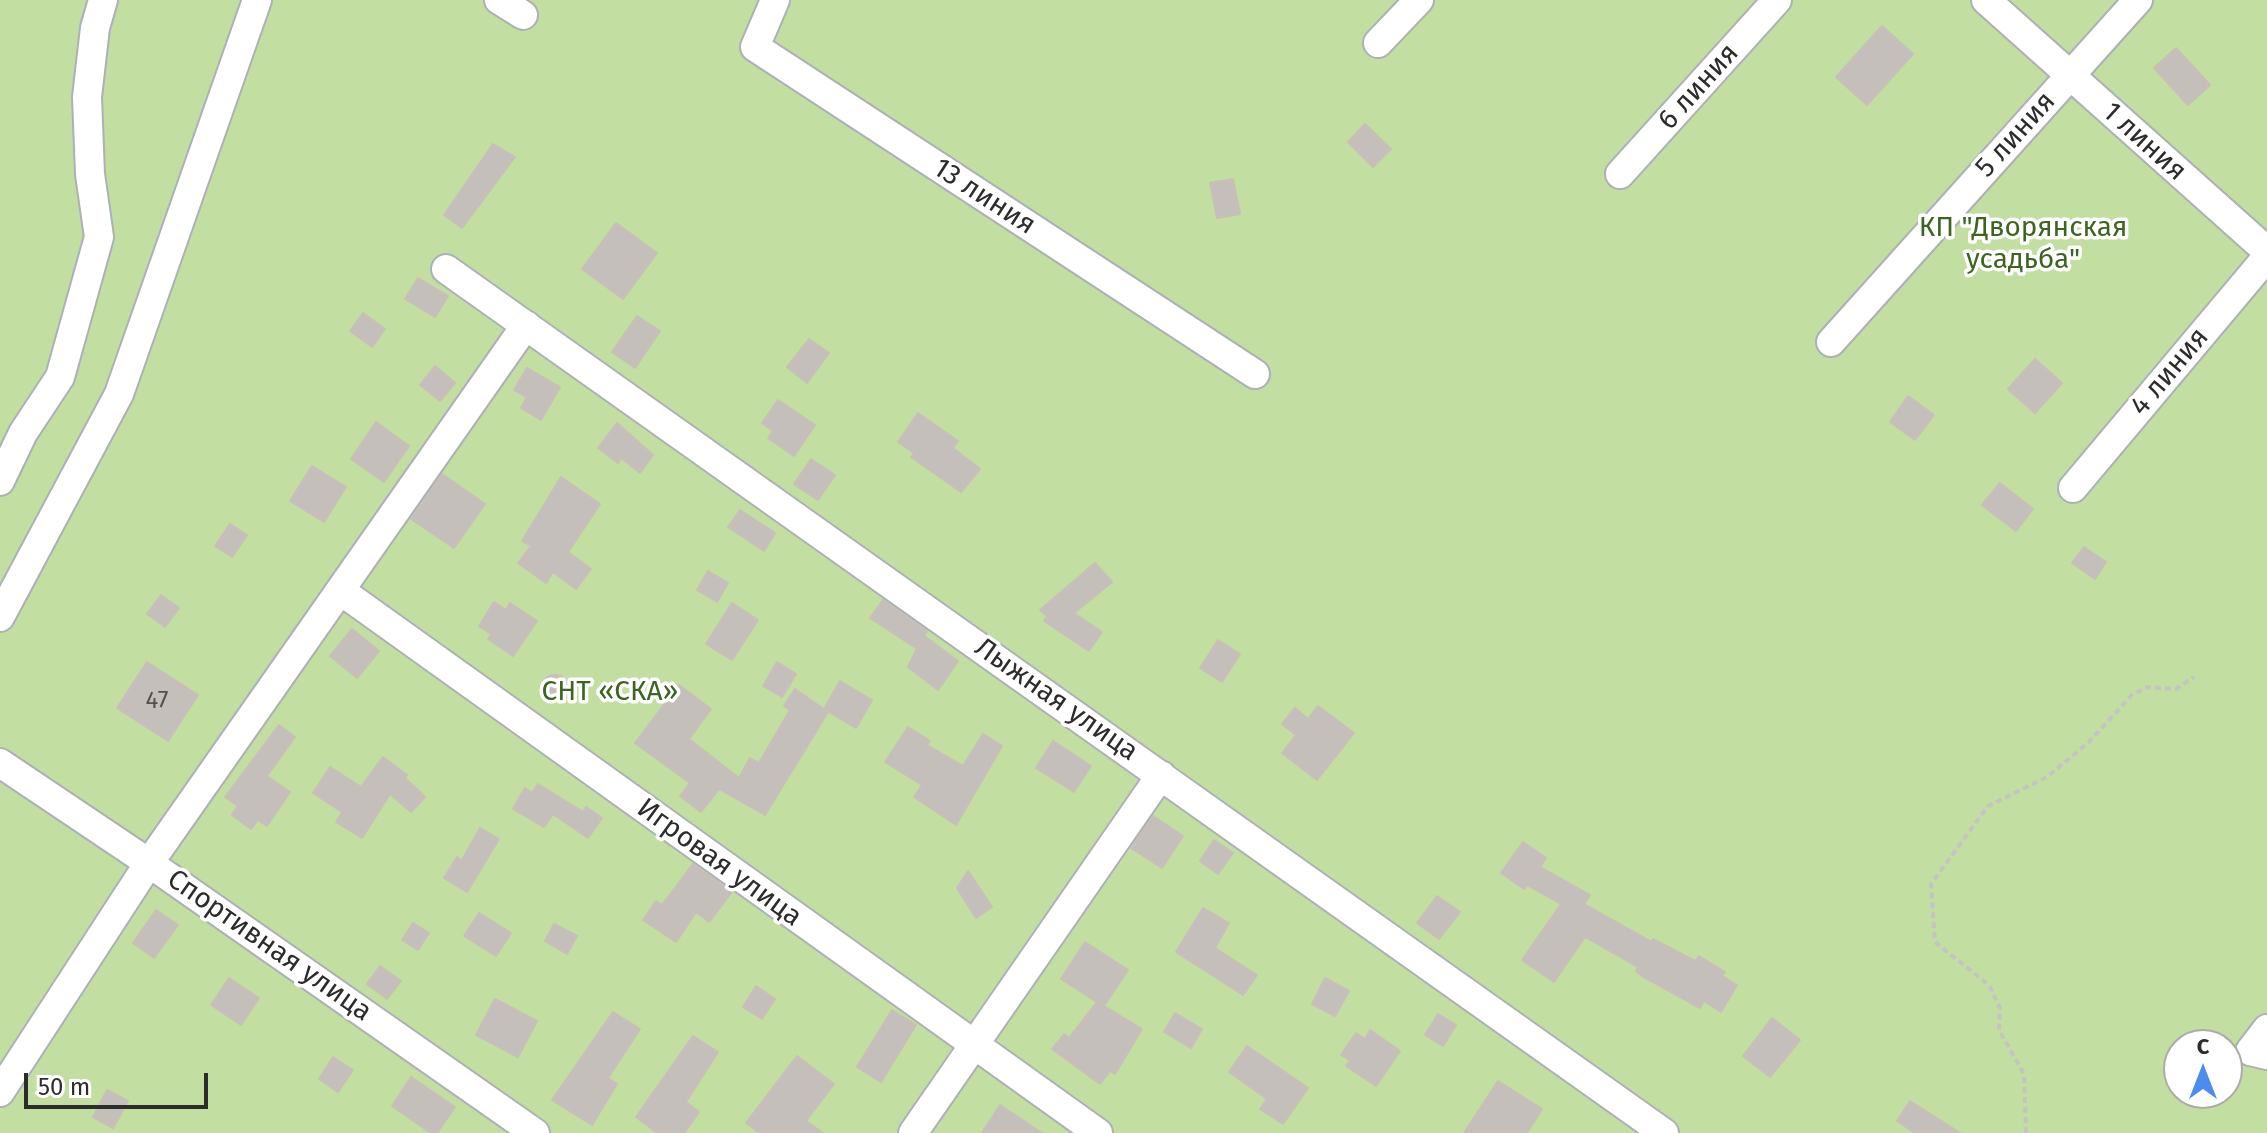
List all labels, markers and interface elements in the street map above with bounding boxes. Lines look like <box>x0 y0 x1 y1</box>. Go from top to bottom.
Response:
street label: 6 линия <box>1652 37 1746 137</box>
street label: 5 линия <box>1969 85 2063 185</box>
street label: 1 линия <box>2095 96 2193 188</box>
street label: 13 линия <box>927 152 1041 242</box>
park label: КП "Дворянская усадьба" <box>1919 211 2127 277</box>
street label: 4 линия <box>2124 321 2216 423</box>
street label: Лыжная улица <box>968 631 1144 769</box>
park label: СНТ «СКА» <box>542 675 678 709</box>
house number: 47 <box>146 687 168 715</box>
street label: Игровая улица <box>630 792 808 934</box>
street label: Спортивная улица <box>160 863 378 1029</box>
north arrow <box>2163 1029 2243 1109</box>
text: С <box>2197 1033 2209 1060</box>
scale bar <box>28 1057 212 1107</box>
text: 50 m <box>38 1073 90 1101</box>

